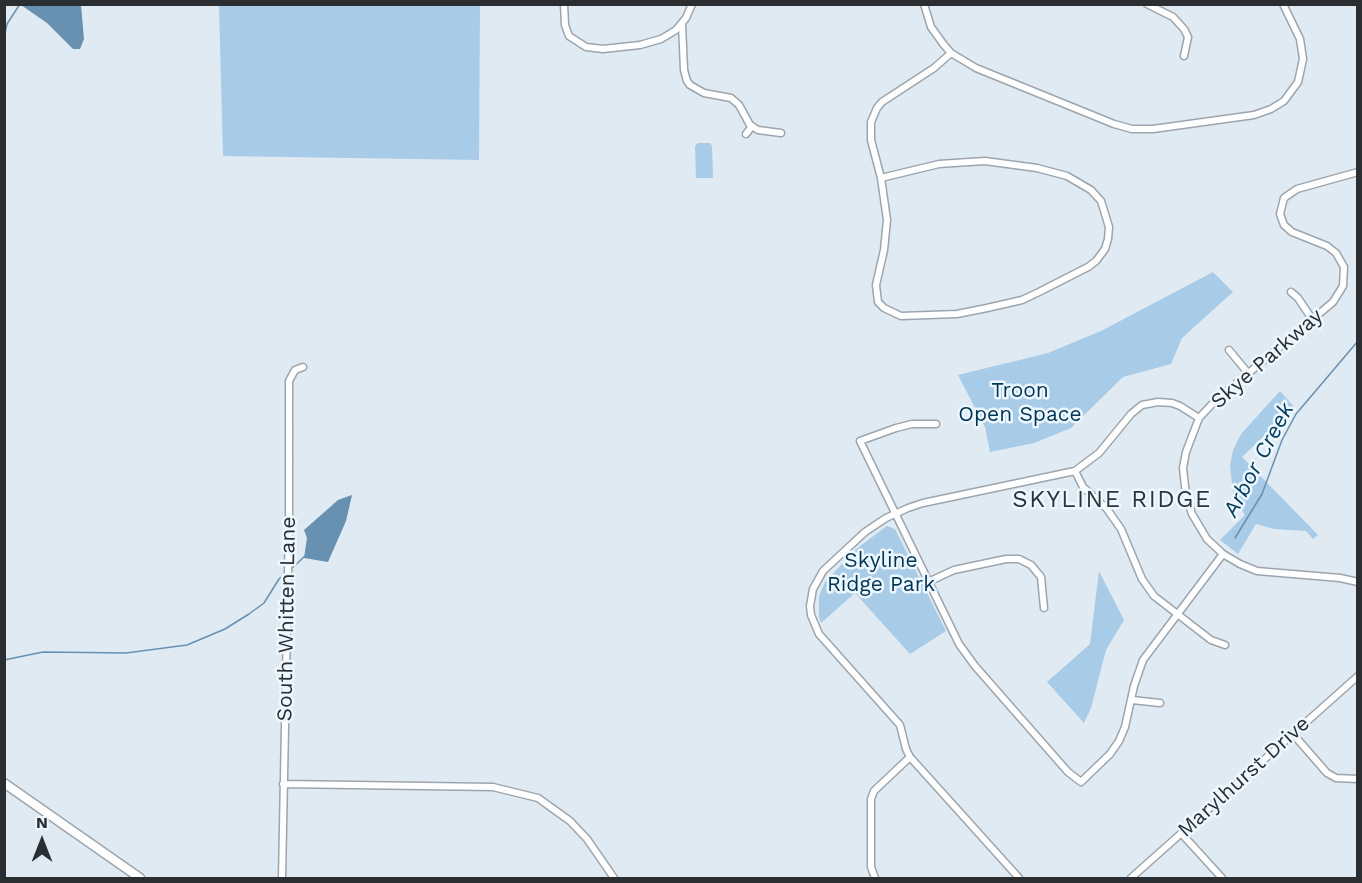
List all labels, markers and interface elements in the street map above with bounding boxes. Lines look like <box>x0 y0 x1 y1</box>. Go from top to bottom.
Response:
street label: Skye Parkway <box>1206 304 1328 414</box>
park label: Troon Open Space <box>958 378 1082 428</box>
water label: Arbor Creek <box>1218 398 1300 522</box>
district label: SKYLINE RIDGE <box>1012 486 1212 514</box>
street label: South Whitten Lane <box>273 516 301 722</box>
park label: Skyline Ridge Park <box>827 548 935 598</box>
street label: Marylhurst Drive <box>1173 711 1315 843</box>
north arrow <box>12 811 72 871</box>
text: N <box>36 813 48 832</box>

